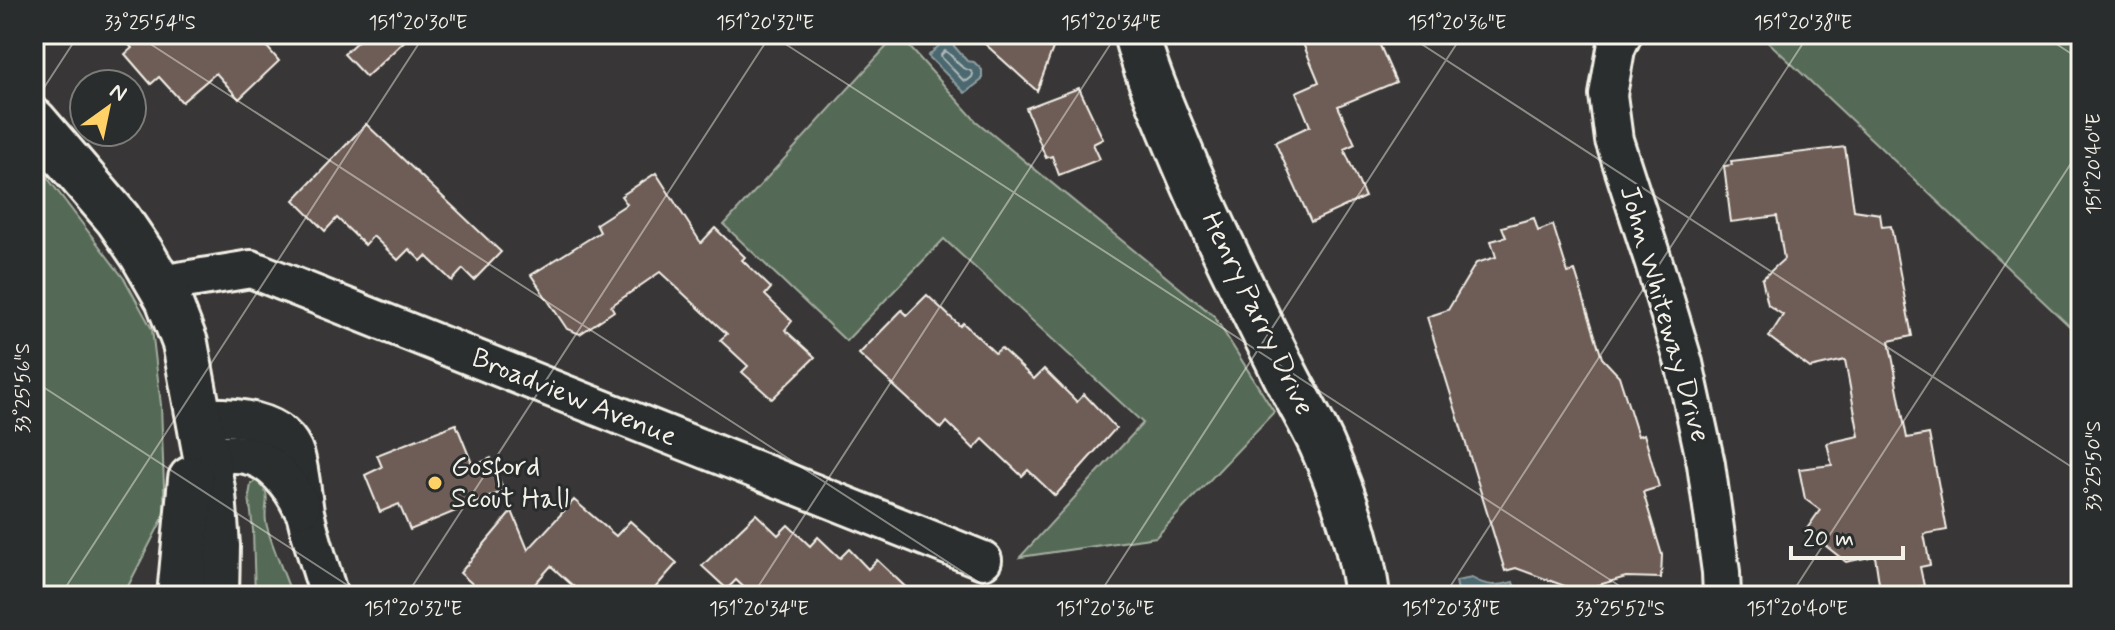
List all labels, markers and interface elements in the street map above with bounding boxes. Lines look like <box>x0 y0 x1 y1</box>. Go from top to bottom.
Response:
text: 33°25'54"S <box>104 10 196 37</box>
text: 151°20'30"E <box>368 10 468 37</box>
text: 151°20'32"E <box>716 10 814 37</box>
text: 151°20'34"E <box>1061 10 1161 37</box>
text: 151°20'36"E <box>1408 10 1506 37</box>
text: 151°20'38"E <box>1754 10 1852 37</box>
north arrow <box>68 68 148 148</box>
text: N <box>104 77 132 109</box>
text: 151°20'40"E <box>2081 113 2108 215</box>
street label: John Whiteway Drive <box>1610 181 1718 447</box>
street label: Henry Parry Drive <box>1192 206 1322 422</box>
street label: Broadview Avenue <box>466 340 682 456</box>
text: 33°25'56"S <box>10 343 37 433</box>
text: 33°25'50"S <box>2081 421 2108 511</box>
place label: Gosford Scout Hall <box>451 449 569 518</box>
marker: Gosford Scout Hall <box>426 474 444 492</box>
scale bar <box>1791 510 1903 560</box>
text: 20 m <box>1803 524 1854 555</box>
text: 151°20'32"E <box>364 596 462 623</box>
text: 151°20'34"E <box>709 596 809 623</box>
text: 151°20'36"E <box>1056 596 1154 623</box>
text: 151°20'38"E <box>1402 596 1500 623</box>
text: 33°25'52"S <box>1575 596 1665 623</box>
text: 151°20'40"E <box>1746 596 1848 623</box>

